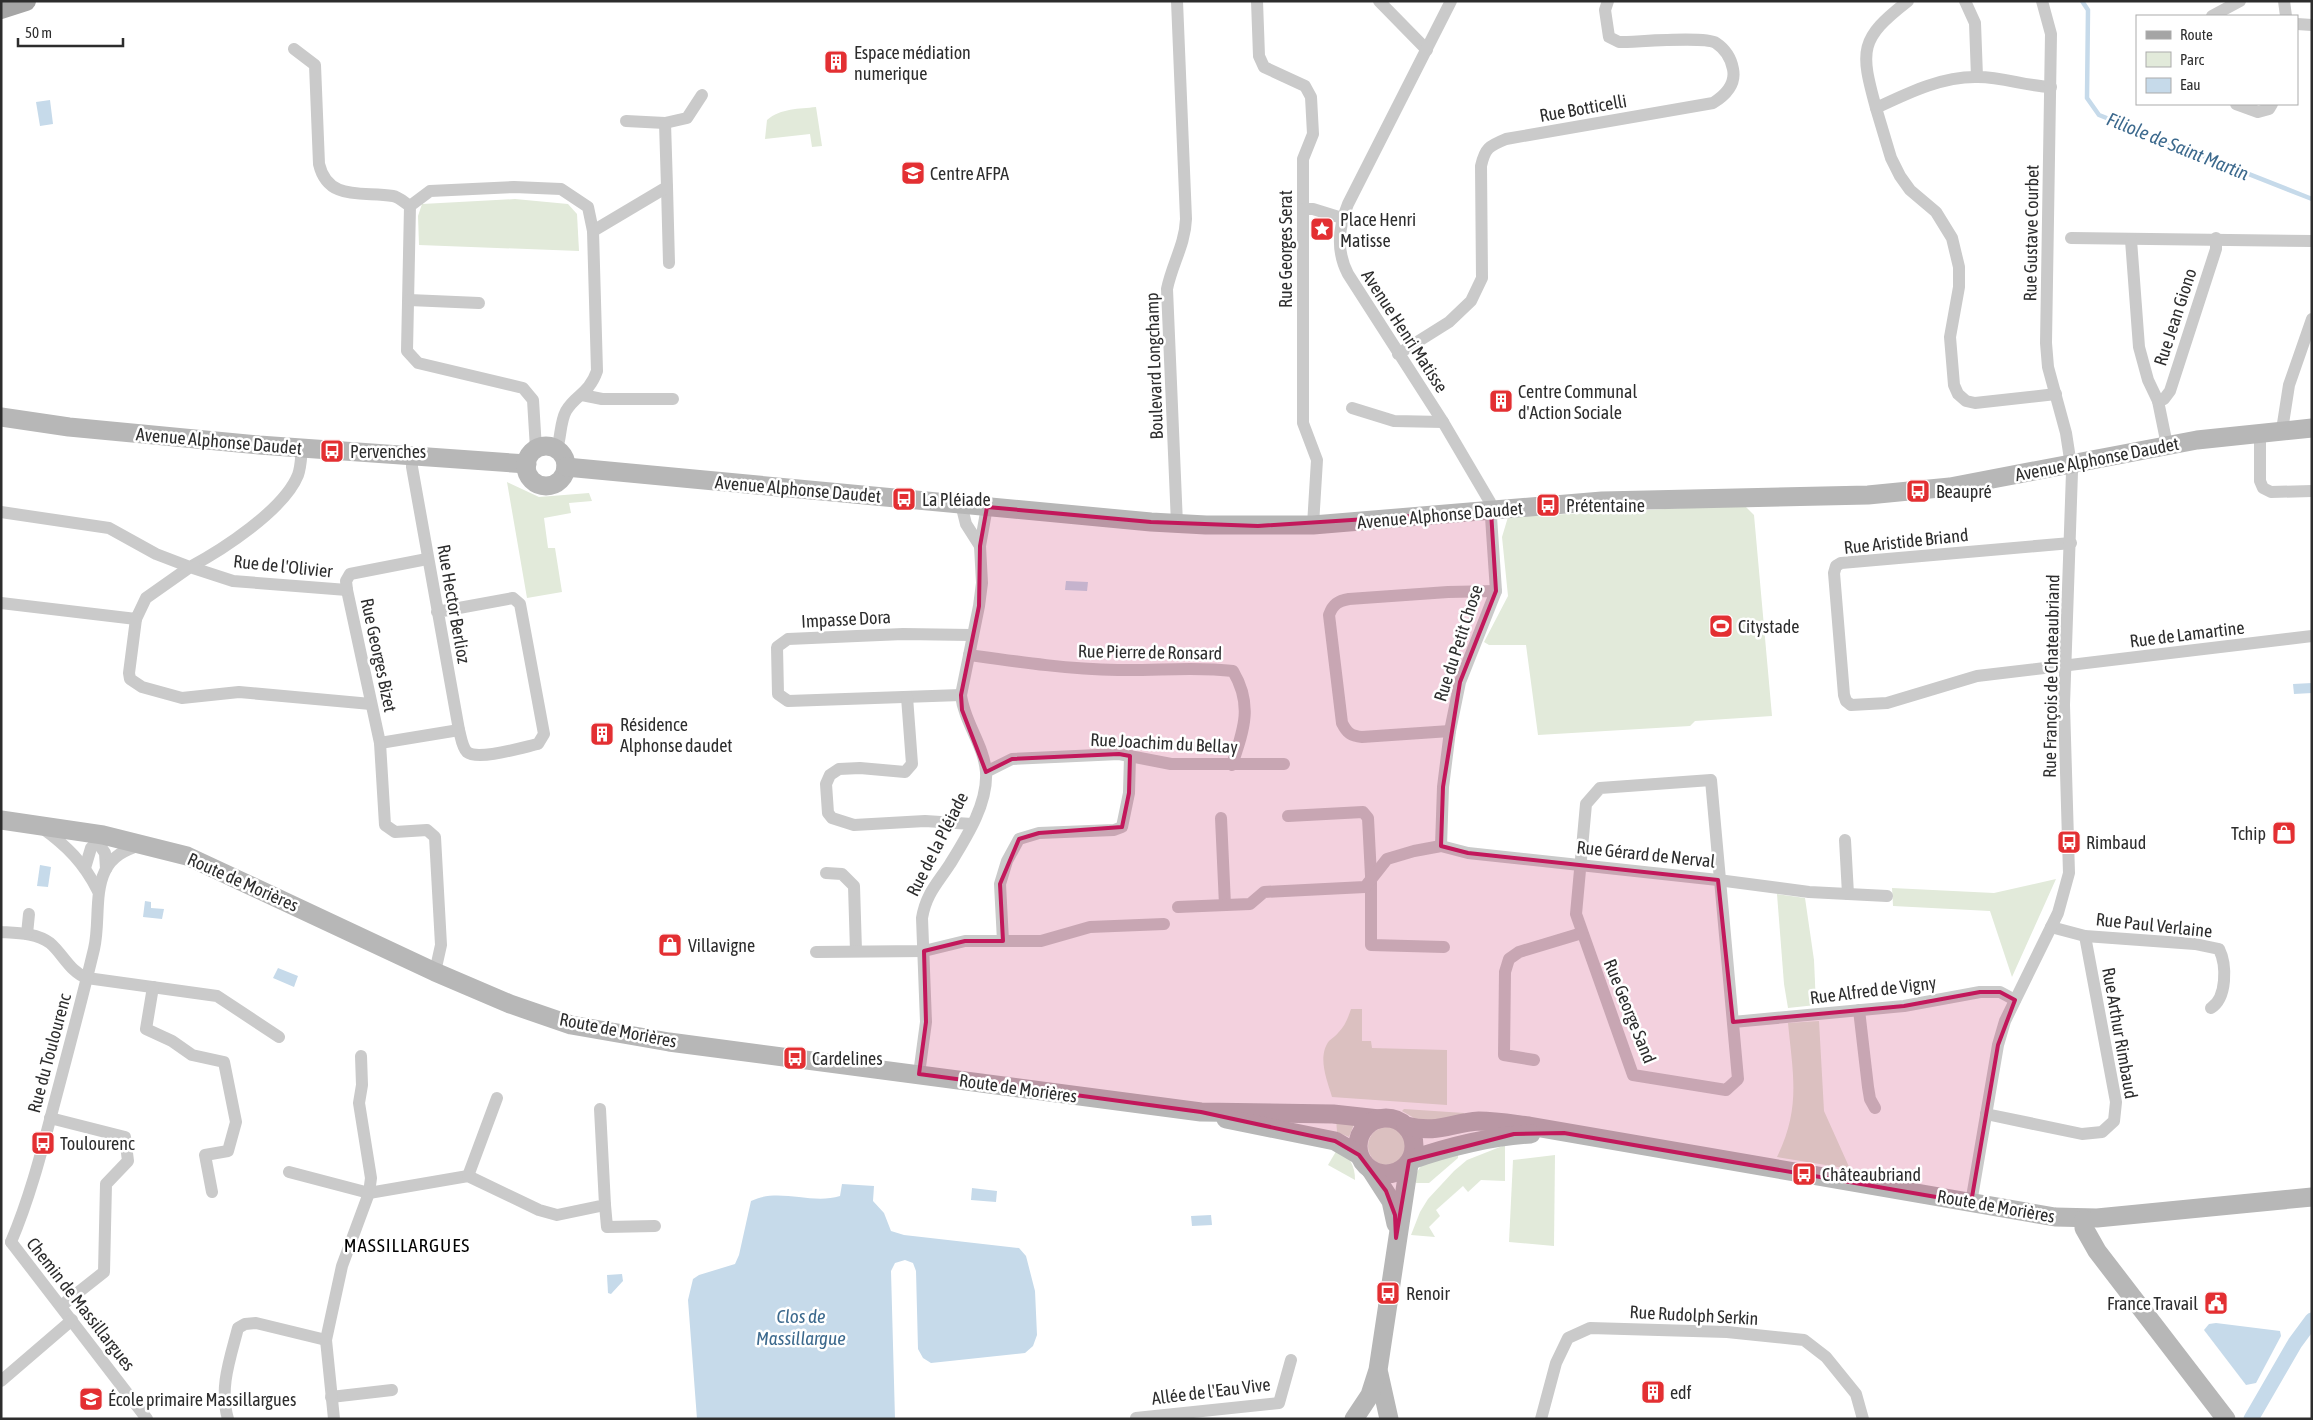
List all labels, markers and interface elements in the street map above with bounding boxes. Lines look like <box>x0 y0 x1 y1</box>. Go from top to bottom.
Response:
scale bar <box>18 15 122 47</box>
legend <box>2136 15 2298 105</box>
text: 50 m <box>25 24 52 41</box>
text: Route <box>2180 26 2213 43</box>
place label: Espace médiation numerique <box>854 42 971 84</box>
building icon: Espace médiation numerique <box>823 49 849 75</box>
text: Parc <box>2180 51 2204 68</box>
text: Eau <box>2180 76 2201 93</box>
street label: Rue Botticelli <box>1538 90 1628 126</box>
water label: Filiole de Saint Martin <box>2104 108 2252 184</box>
school or university icon: Centre AFPA <box>900 160 926 186</box>
place label: Centre AFPA <box>930 163 1009 184</box>
street label: Rue Gustave Courbet <box>2019 164 2043 302</box>
street label: Rue Georges Serat <box>1275 190 1296 308</box>
place label: Place Henri Matisse <box>1340 209 1416 251</box>
place icon: Place Henri Matisse <box>1309 216 1335 242</box>
street label: Avenue Henri Matisse <box>1357 266 1453 396</box>
street label: Rue Jean Giono <box>2149 266 2201 368</box>
street label: Boulevard Longchamp <box>1141 292 1167 440</box>
place label: Centre Communal d'Action Sociale <box>1518 381 1637 423</box>
building icon: Centre Communal d'Action Sociale <box>1488 388 1514 414</box>
street label: Avenue Alphonse Daudet <box>135 423 303 459</box>
street label: Avenue Alphonse Daudet <box>2013 433 2181 485</box>
bus stop icon: Pervenches <box>319 438 345 464</box>
place label: Pervenches <box>350 441 426 462</box>
street label: Avenue Alphonse Daudet <box>714 471 882 507</box>
bus stop icon: Beaupré <box>1905 478 1931 504</box>
place label: Beaupré <box>1936 481 1992 502</box>
bus stop icon: La Pléiade <box>891 486 917 512</box>
place label: La Pléiade <box>922 489 991 510</box>
bus stop icon: Prétentaine <box>1535 492 1561 518</box>
place label: Prétentaine <box>1566 495 1645 516</box>
street label: Avenue Alphonse Daudet <box>1356 497 1524 533</box>
street label: Rue Aristide Briand <box>1843 524 1969 558</box>
street label: Rue Hector Berlioz <box>433 543 475 666</box>
street label: Rue de l'Olivier <box>232 550 334 582</box>
street label: Rue François de Chateaubriand <box>2039 574 2063 778</box>
street label: Rue du Petit Chose <box>1429 582 1487 704</box>
street label: Rue Georges Bizet <box>357 596 401 714</box>
street label: Impasse Dora <box>801 606 891 632</box>
sports icon: Citystade <box>1708 613 1734 639</box>
place label: Citystade <box>1738 616 1799 637</box>
street label: Rue de Lamartine <box>2128 617 2246 651</box>
street label: Rue Pierre de Ronsard <box>1078 640 1222 664</box>
place label: Résidence Alphonse daudet <box>620 714 733 756</box>
building icon: Résidence Alphonse daudet <box>589 721 615 747</box>
street label: Rue Joachim du Bellay <box>1090 729 1238 757</box>
street label: Rue de la Pléiade <box>902 788 972 900</box>
shop icon: Tchip <box>2271 820 2297 846</box>
place label: Tchip <box>2231 823 2266 844</box>
bus stop icon: Rimbaud <box>2056 829 2082 855</box>
place label: Rimbaud <box>2086 832 2146 853</box>
street label: Rue Gérard de Nerval <box>1576 836 1717 872</box>
street label: Route de Morières <box>184 848 302 916</box>
street label: Rue Paul Verlaine <box>2095 908 2213 942</box>
shop icon: Villavigne <box>657 932 683 958</box>
place label: Villavigne <box>688 935 755 956</box>
street label: Rue George Sand <box>1600 956 1660 1066</box>
street label: Rue Arthur Rimbaud <box>2098 966 2142 1100</box>
street label: Rue Alfred de Vigny <box>1809 972 1937 1008</box>
street label: Rue du Toulourenc <box>23 991 75 1115</box>
street label: Route de Morières <box>558 1008 678 1052</box>
bus stop icon: Cardelines <box>782 1045 808 1071</box>
place label: Cardelines <box>812 1048 883 1069</box>
street label: Route de Morières <box>958 1069 1078 1107</box>
bus stop icon: Toulourenc <box>30 1130 56 1156</box>
place label: Toulourenc <box>60 1133 135 1154</box>
bus stop icon: Châteaubriand <box>1791 1161 1817 1187</box>
place label: Châteaubriand <box>1822 1164 1921 1185</box>
street label: Route de Morières <box>1936 1185 2056 1227</box>
street label: Chemin de Massillargues <box>22 1233 140 1375</box>
district label: MASSILLARGUES <box>344 1234 470 1256</box>
bus stop icon: Renoir <box>1375 1280 1401 1306</box>
place label: Renoir <box>1406 1283 1451 1304</box>
public building icon: France Travail <box>2203 1290 2229 1316</box>
place label: France Travail <box>2107 1293 2198 1314</box>
street label: Rue Rudolph Serkin <box>1629 1301 1759 1329</box>
water label: Clos de Massillargue <box>756 1305 846 1349</box>
street label: Allée de l'Eau Vive <box>1150 1373 1272 1409</box>
building icon: edf <box>1640 1379 1666 1405</box>
place label: edf <box>1670 1382 1692 1403</box>
school or university icon: École primaire Massillargues <box>78 1386 104 1412</box>
place label: École primaire Massillargues <box>108 1389 296 1410</box>

